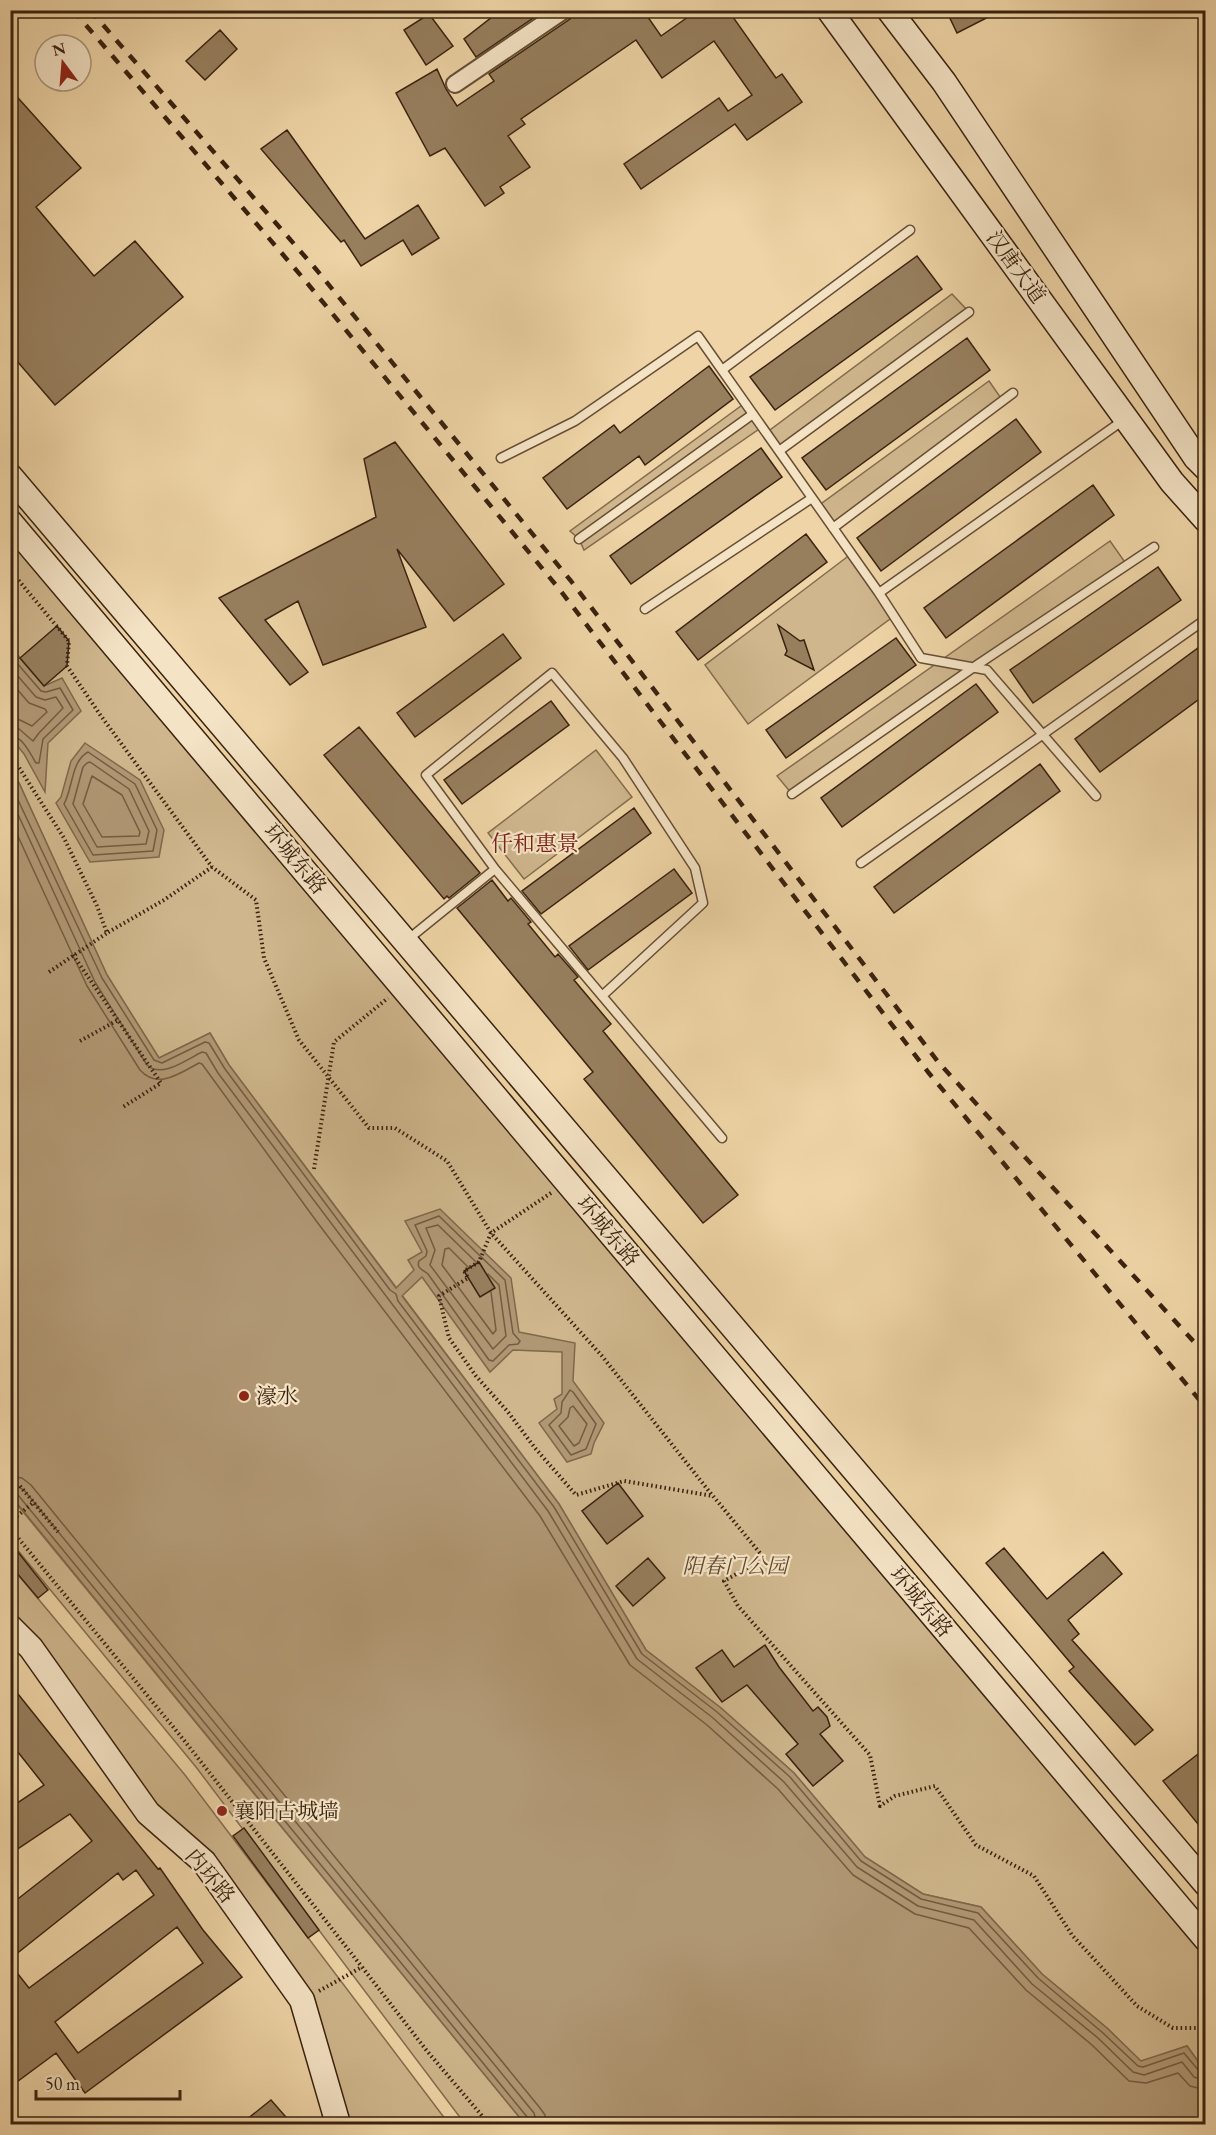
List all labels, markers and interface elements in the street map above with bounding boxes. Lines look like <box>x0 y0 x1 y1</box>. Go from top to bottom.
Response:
north arrow <box>33 33 93 93</box>
text: N <box>50 37 68 61</box>
street label: 汉唐大道 <box>981 225 1052 309</box>
street label: 环城东路 <box>258 818 333 900</box>
district label: 仟和惠景 <box>491 829 579 858</box>
street label: 环城东路 <box>571 1190 646 1272</box>
place label: 濠水 <box>256 1382 298 1409</box>
marker: 濠水 <box>237 1389 251 1403</box>
park label: 阳春门公园 <box>683 1552 790 1579</box>
street label: 环城东路 <box>884 1561 959 1643</box>
place label: 襄阳古城墙 <box>234 1797 339 1824</box>
marker: 襄阳古城墙 <box>215 1804 229 1818</box>
street label: 内环路 <box>180 1843 241 1908</box>
scale bar <box>36 2063 180 2101</box>
text: 50 m <box>45 2072 80 2095</box>

